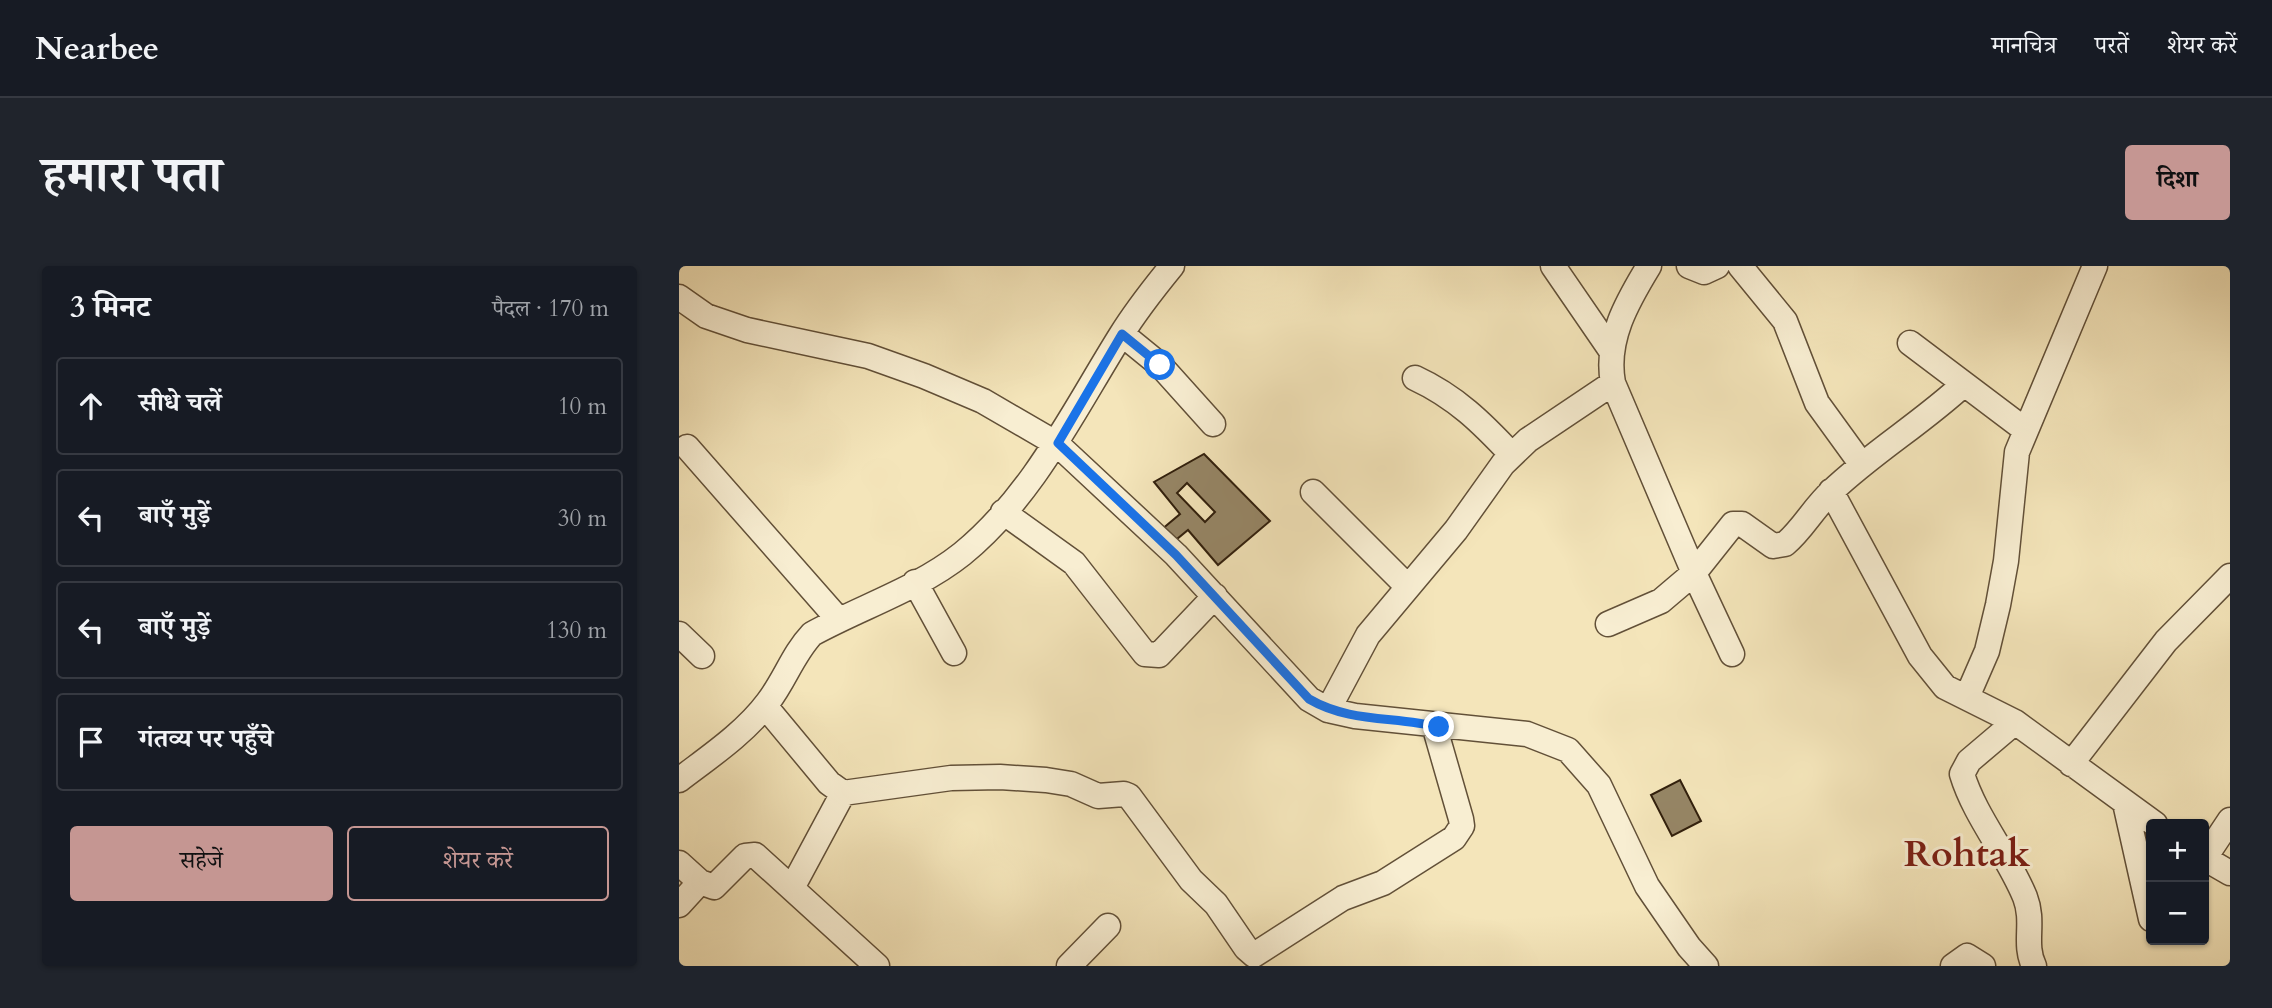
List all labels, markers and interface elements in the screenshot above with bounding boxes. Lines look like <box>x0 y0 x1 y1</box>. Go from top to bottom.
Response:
text: Nearbee <box>35 26 159 71</box>
text: मानचित्र <box>1992 29 2057 62</box>
text: परतें <box>2095 29 2129 62</box>
text: शेयर करें <box>2167 29 2237 62</box>
text: हमारा पता <box>42 142 222 209</box>
button: दिशा <box>2125 145 2230 220</box>
text: 3 मिनट <box>70 287 150 328</box>
text: पैदल · 170 m <box>492 293 609 324</box>
route start <box>1144 349 1175 380</box>
text: सीधे चलें <box>139 385 221 420</box>
icon: ahead <box>72 387 110 425</box>
text: 10 m <box>558 391 607 422</box>
text: बाएँ मुड़ें <box>139 497 210 532</box>
icon: left <box>72 499 110 537</box>
text: 30 m <box>558 503 607 534</box>
text: बाएँ मुड़ें <box>139 609 210 644</box>
icon: left <box>72 611 110 649</box>
text: 130 m <box>546 615 607 646</box>
route end <box>1423 711 1454 742</box>
text: गंतव्य पर पहुँचे <box>139 721 273 756</box>
icon: arrive <box>72 723 110 761</box>
map controls <box>2146 819 2209 945</box>
button: + <box>2146 819 2209 882</box>
button: सहेजें <box>70 826 333 901</box>
button: शेयर करें <box>347 826 609 901</box>
district label: Rohtak <box>1904 829 2030 879</box>
button: − <box>2146 882 2209 945</box>

